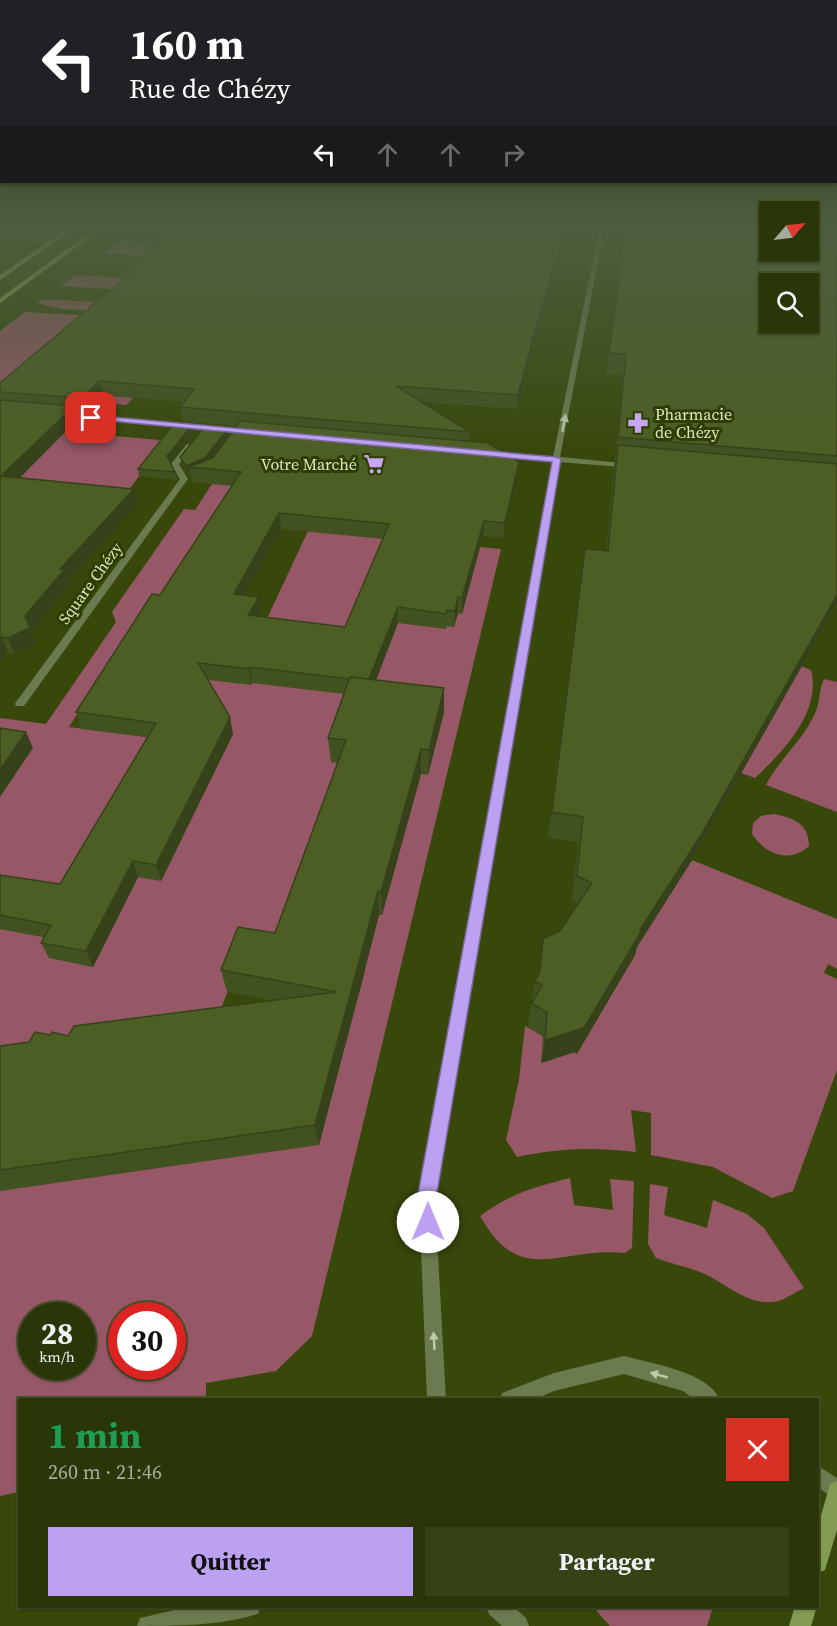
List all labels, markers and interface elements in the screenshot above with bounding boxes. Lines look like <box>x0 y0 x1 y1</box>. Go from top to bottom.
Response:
text: 160 m <box>129 15 244 73</box>
icon: left <box>30 24 108 102</box>
text: Rue de Chézy <box>129 70 290 107</box>
icon: left <box>308 138 341 171</box>
icon: ahead <box>371 138 404 171</box>
icon: ahead <box>434 138 467 171</box>
icon: right <box>497 138 530 171</box>
north arrow <box>759 201 819 261</box>
map controls <box>759 201 819 333</box>
button: search <box>759 273 819 333</box>
pin <box>65 392 116 443</box>
icon: arrive <box>74 401 107 434</box>
place label: Pharmacie de Chézy <box>655 403 732 443</box>
pharmacy icon: Pharmacie de Chézy <box>626 411 650 435</box>
one-way arrow <box>560 414 569 433</box>
supermarket icon: Votre Marché <box>362 452 386 476</box>
place label: Votre Marché <box>261 453 357 475</box>
street label: Square Chézy <box>53 537 128 628</box>
position arrow <box>396 1190 460 1254</box>
speed limit sign: 30 <box>108 1302 186 1380</box>
text: 28 <box>41 1313 73 1354</box>
one-way arrow <box>430 1332 439 1351</box>
text: km/h <box>39 1346 75 1367</box>
one-way arrow <box>650 1370 668 1379</box>
text: 1 min <box>48 1411 141 1460</box>
button: close <box>726 1418 789 1481</box>
text: 260 m · 21:46 <box>48 1458 162 1486</box>
button: Quitter <box>48 1527 413 1596</box>
button: Partager <box>425 1527 789 1596</box>

